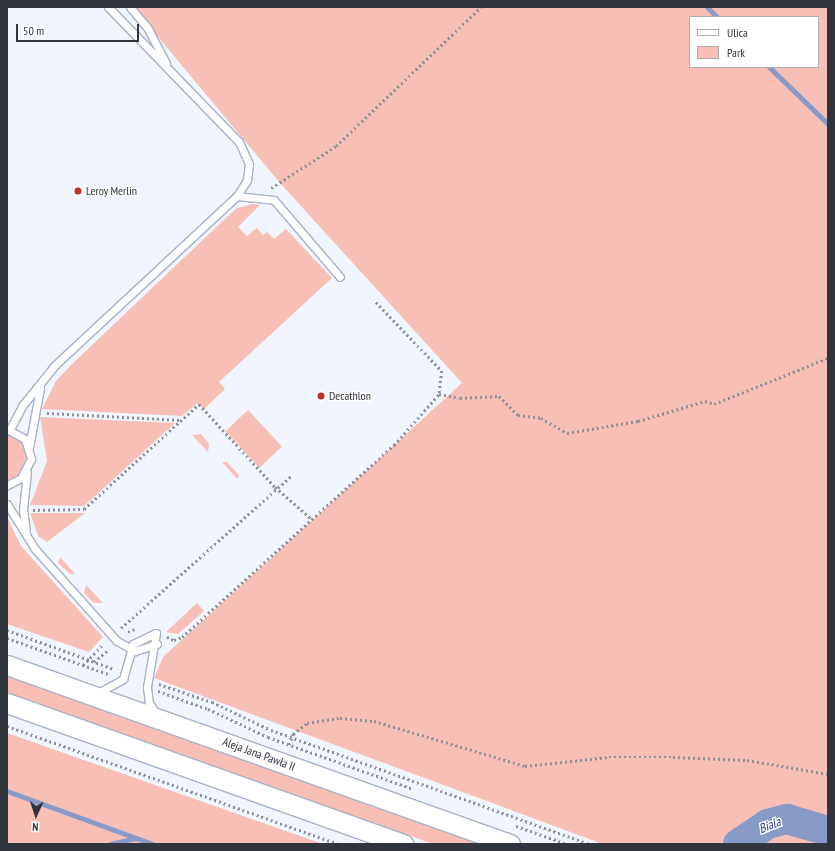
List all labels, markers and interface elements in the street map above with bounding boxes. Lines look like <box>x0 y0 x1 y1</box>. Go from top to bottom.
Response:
scale bar <box>18 16 141 42</box>
legend <box>689 16 819 68</box>
text: 50 m <box>23 23 44 38</box>
text: Ulica <box>727 25 748 40</box>
text: Park <box>727 45 745 60</box>
place label: Leroy Merlin <box>86 184 137 198</box>
marker: Leroy Merlin <box>73 186 83 196</box>
place label: Decathlon <box>329 389 371 403</box>
marker: Decathlon <box>316 391 326 401</box>
street label: Aleja Jana Pawła II <box>221 734 297 774</box>
north arrow <box>16 795 56 835</box>
water label: Biala <box>757 815 783 837</box>
text: N <box>32 820 39 834</box>

